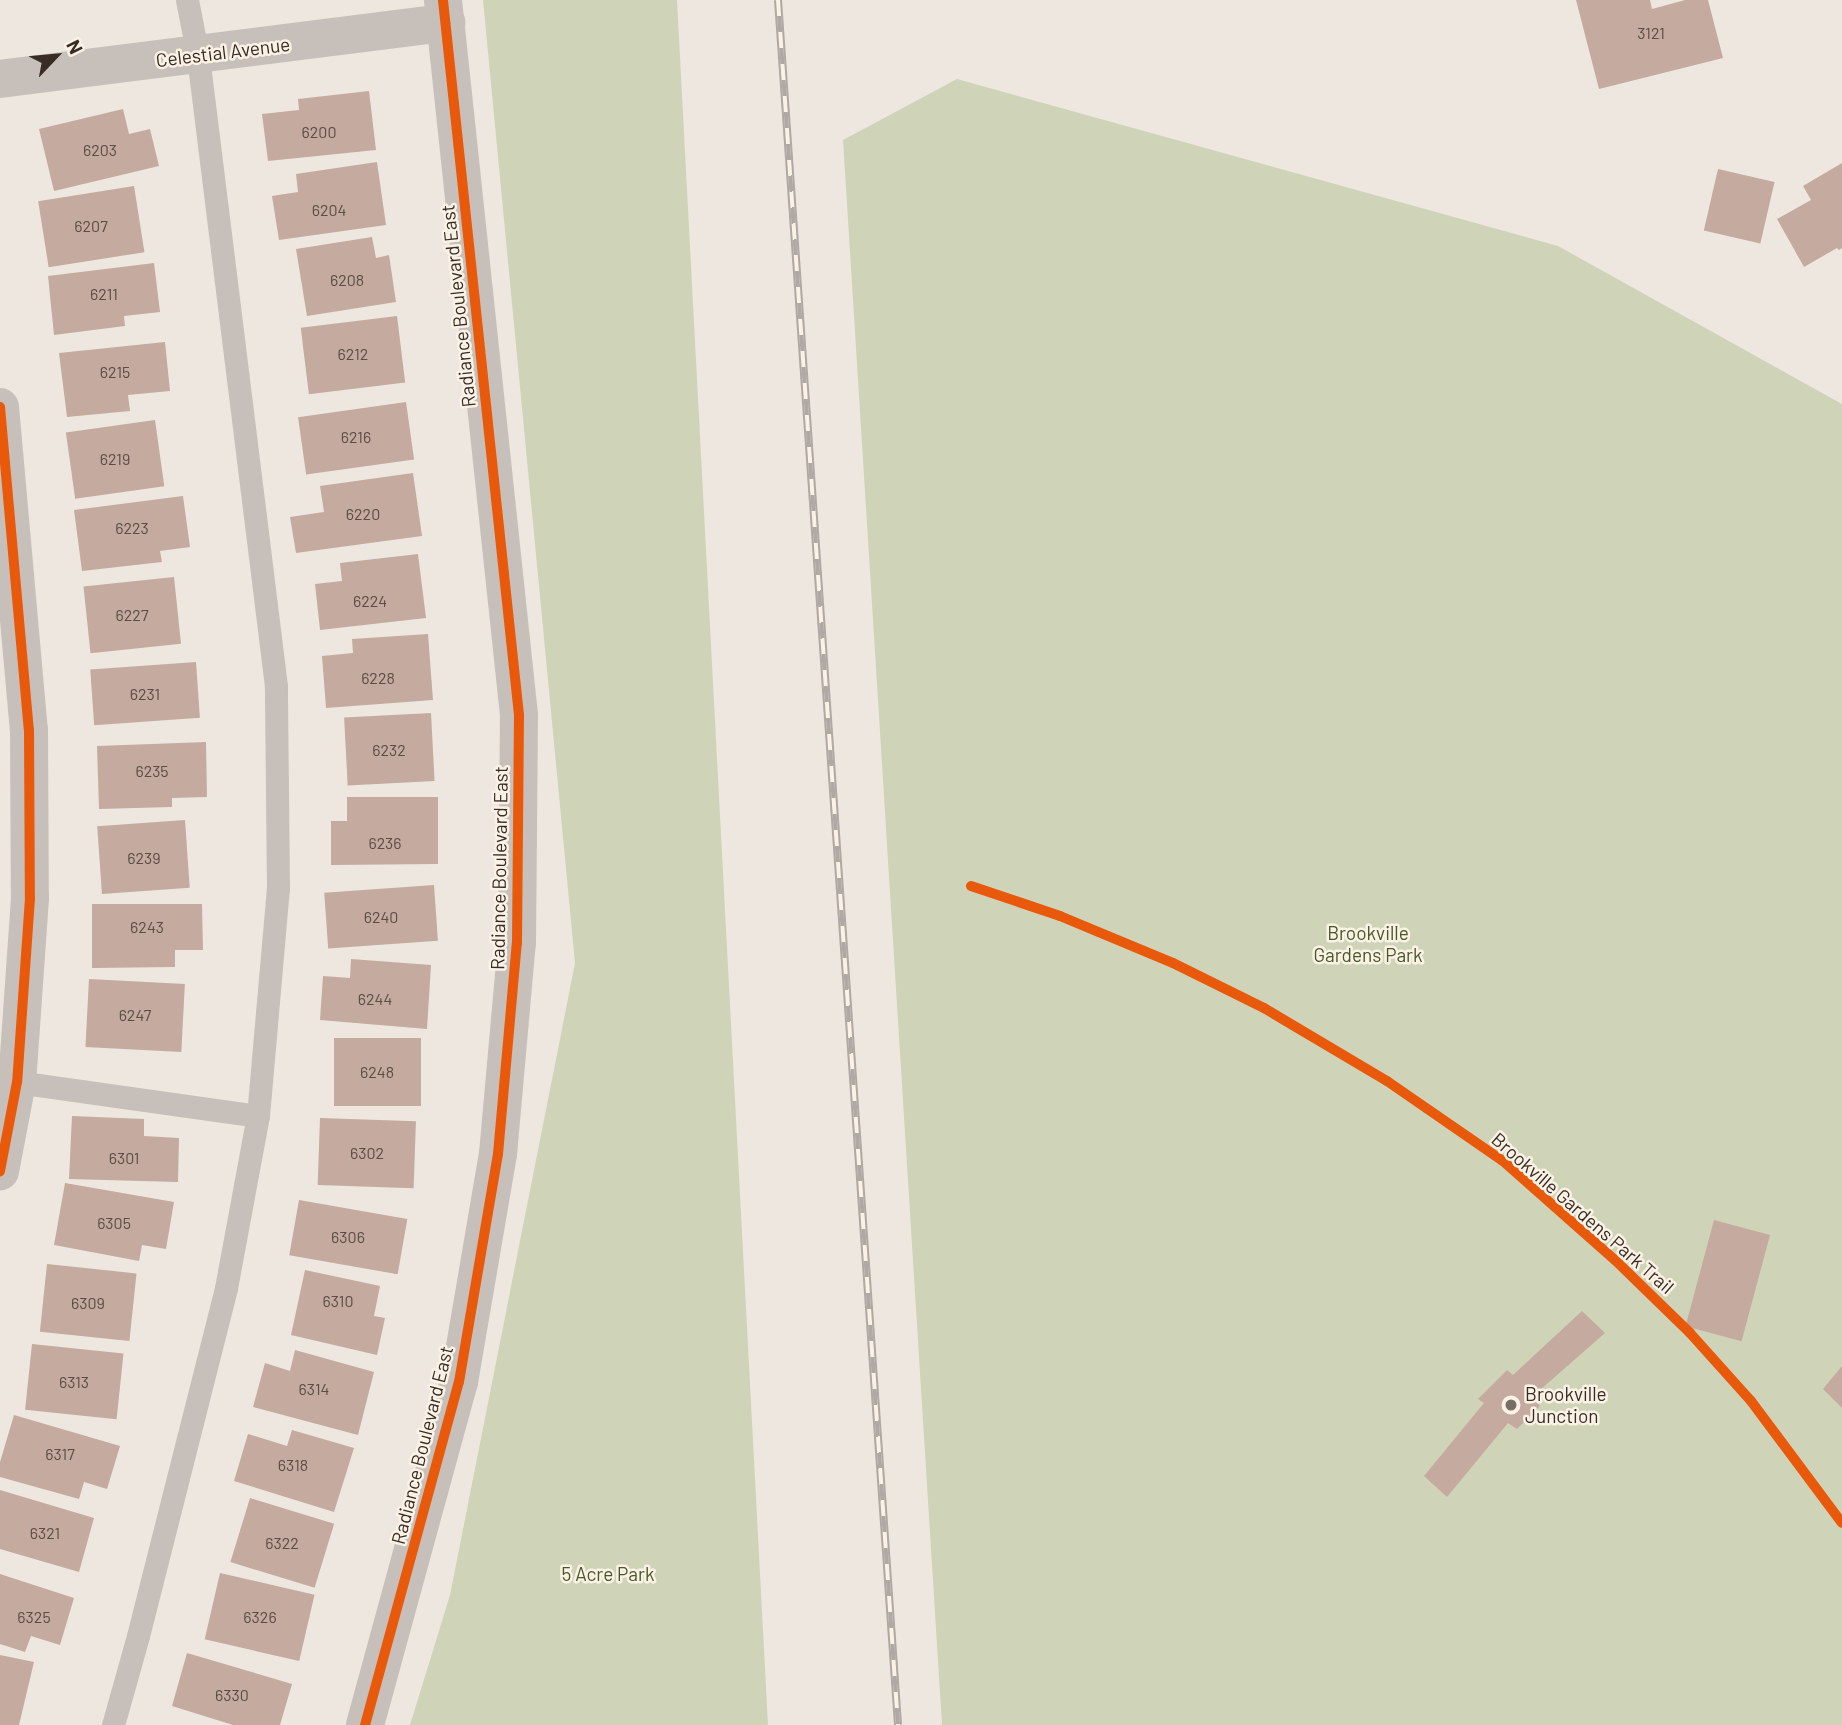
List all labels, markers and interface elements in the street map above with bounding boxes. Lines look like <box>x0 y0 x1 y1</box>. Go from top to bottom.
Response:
north arrow <box>21 21 91 91</box>
house number: 3121 <box>1637 23 1665 43</box>
street label: Celestial Avenue <box>155 32 291 72</box>
text: N <box>62 36 88 57</box>
house number: 6200 <box>302 122 336 142</box>
house number: 6203 <box>83 140 117 160</box>
house number: 6204 <box>312 200 346 220</box>
street label: Radiance Boulevard East <box>436 204 480 408</box>
house number: 6207 <box>74 216 108 236</box>
house number: 6208 <box>330 270 364 290</box>
house number: 6211 <box>90 284 118 304</box>
house number: 6212 <box>338 344 368 364</box>
house number: 6215 <box>100 362 130 382</box>
house number: 6216 <box>341 427 371 447</box>
house number: 6219 <box>100 449 130 469</box>
house number: 6220 <box>346 504 380 524</box>
house number: 6223 <box>115 518 149 538</box>
house number: 6224 <box>353 591 387 611</box>
house number: 6227 <box>116 605 148 625</box>
house number: 6228 <box>361 668 395 688</box>
house number: 6231 <box>130 684 160 704</box>
house number: 6232 <box>372 740 406 760</box>
house number: 6235 <box>135 761 169 781</box>
street label: Radiance Boulevard East <box>486 766 512 970</box>
house number: 6236 <box>368 833 402 853</box>
house number: 6239 <box>127 848 161 868</box>
house number: 6240 <box>364 907 398 927</box>
house number: 6243 <box>130 917 164 937</box>
park label: Brookville Gardens Park <box>1313 922 1423 966</box>
house number: 6244 <box>358 989 392 1009</box>
house number: 6247 <box>119 1005 151 1025</box>
house number: 6248 <box>360 1062 394 1082</box>
street label: Brookville Gardens Park Trail <box>1487 1128 1679 1298</box>
house number: 6302 <box>350 1143 384 1163</box>
house number: 6301 <box>109 1148 139 1168</box>
house number: 6305 <box>97 1213 131 1233</box>
house number: 6306 <box>331 1227 365 1247</box>
house number: 6310 <box>322 1291 354 1311</box>
house number: 6309 <box>71 1293 105 1313</box>
street label: Radiance Boulevard East <box>386 1343 458 1547</box>
house number: 6313 <box>59 1372 89 1392</box>
house number: 6314 <box>299 1379 329 1399</box>
place label: Brookville Junction <box>1525 1383 1607 1427</box>
marker: Brookville Junction <box>1503 1397 1519 1413</box>
house number: 6317 <box>45 1444 75 1464</box>
house number: 6318 <box>278 1455 308 1475</box>
house number: 6321 <box>30 1523 60 1543</box>
house number: 6322 <box>265 1533 299 1553</box>
park label: 5 Acre Park <box>562 1563 654 1585</box>
house number: 6325 <box>17 1607 51 1627</box>
house number: 6326 <box>243 1607 277 1627</box>
house number: 6330 <box>215 1685 249 1705</box>

